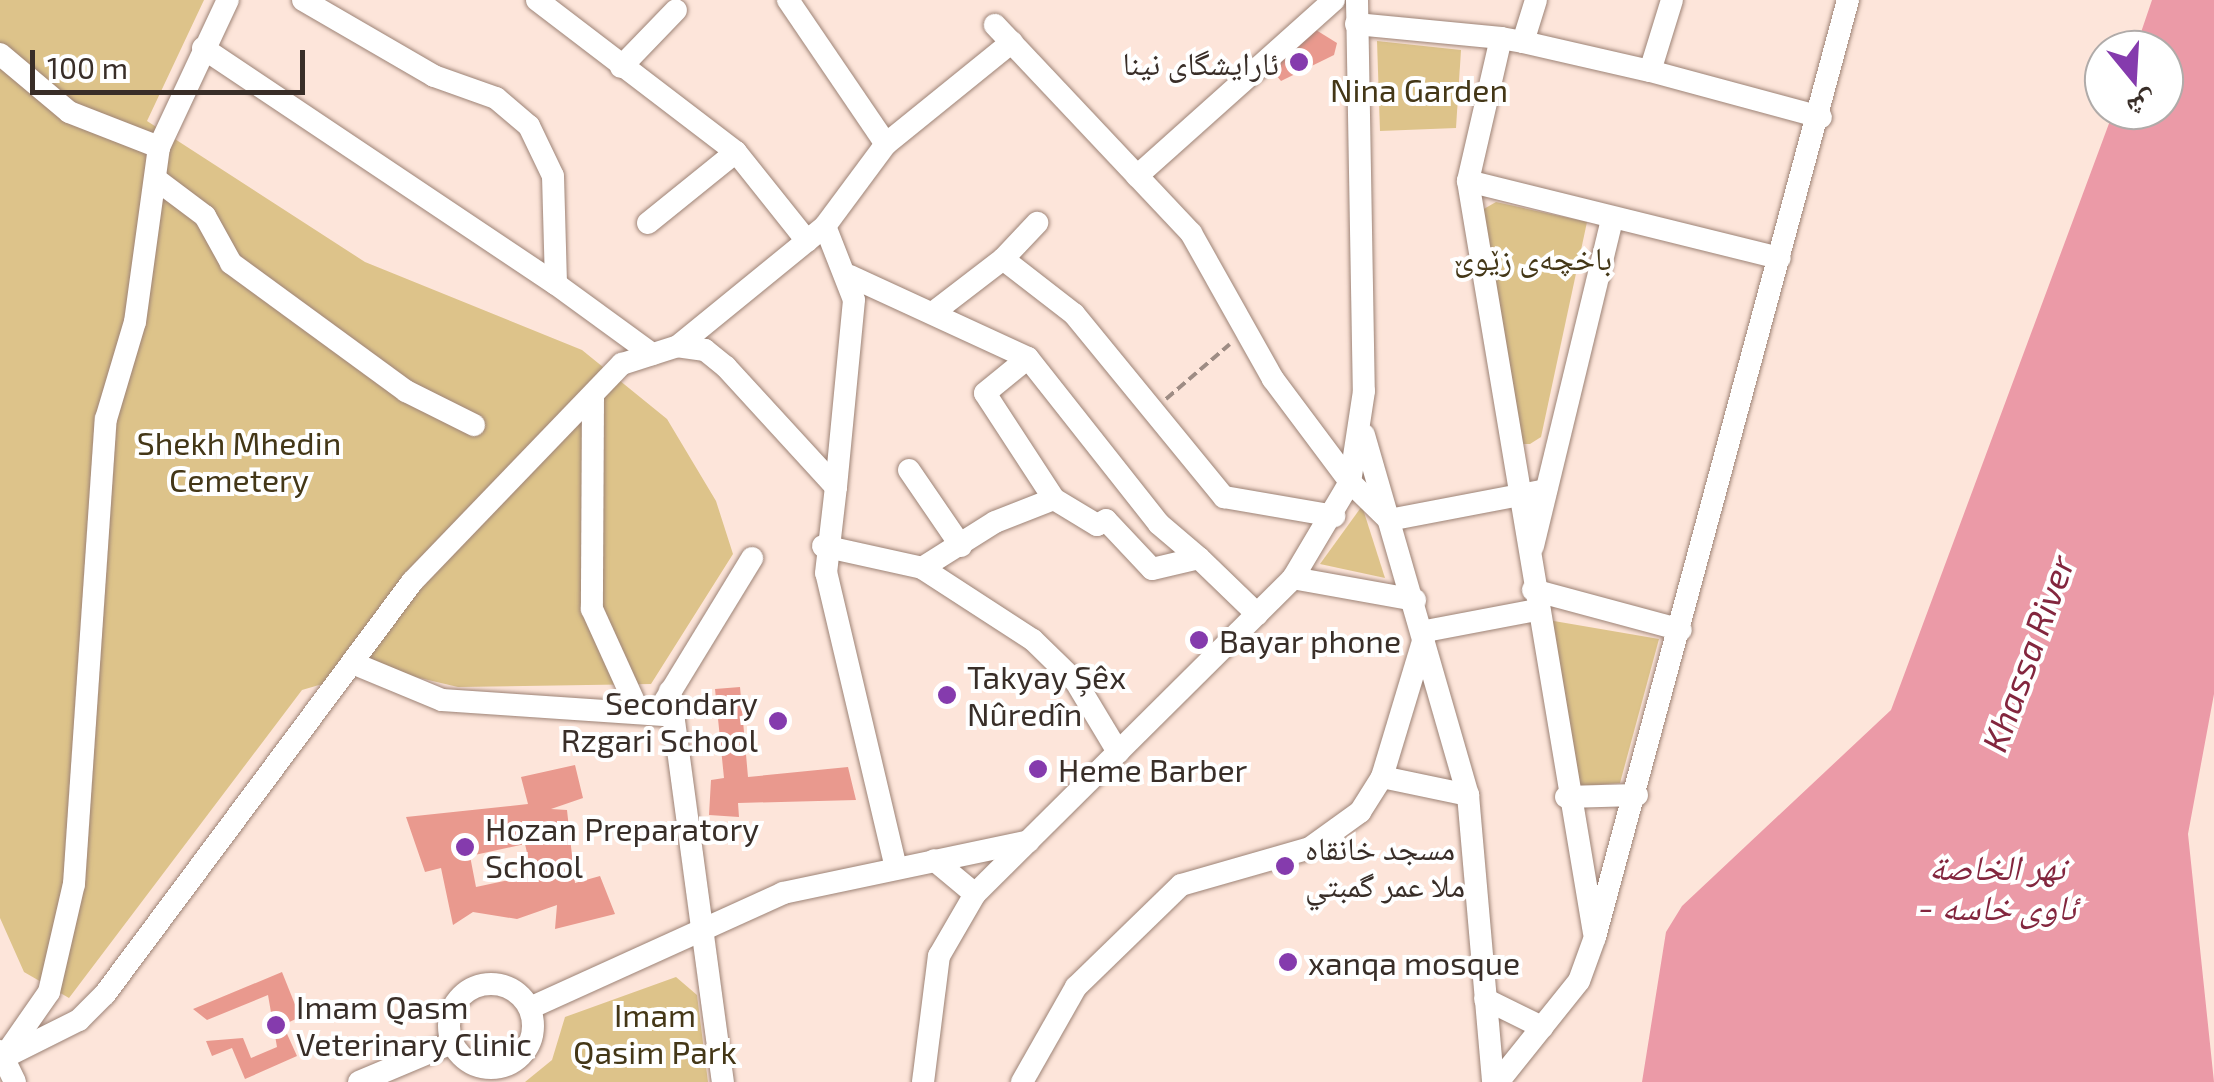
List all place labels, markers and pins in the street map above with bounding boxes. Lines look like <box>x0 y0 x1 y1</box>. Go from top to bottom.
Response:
place label: ئارایشگای نینا <box>1122 43 1279 81</box>
marker: ئارایشگای نینا <box>1288 51 1310 73</box>
place label: Bayar phone <box>1219 621 1402 659</box>
marker: Bayar phone <box>1188 629 1210 651</box>
place label: Takyay Şêx Nûredîn <box>967 658 1127 733</box>
place label: Secondary Rzgari School <box>561 684 758 759</box>
marker: Takyay Şêx Nûredîn <box>936 684 958 706</box>
marker: Secondary Rzgari School <box>767 710 789 732</box>
place label: Heme Barber <box>1058 750 1247 788</box>
marker: Heme Barber <box>1027 758 1049 780</box>
place label: Hozan Preparatory School <box>485 810 759 885</box>
place label: مسجد خانقاه ملا عمر گمبتي <box>1305 829 1465 904</box>
marker: Hozan Preparatory School <box>454 836 476 858</box>
marker: مسجد خانقاه ملا عمر گمبتي <box>1274 855 1296 877</box>
place label: xanqa mosque <box>1308 943 1520 981</box>
marker: xanqa mosque <box>1277 951 1299 973</box>
place label: Imam Qasm Veterinary Clinic <box>296 988 533 1063</box>
marker: Imam Qasm Veterinary Clinic <box>265 1014 287 1036</box>

